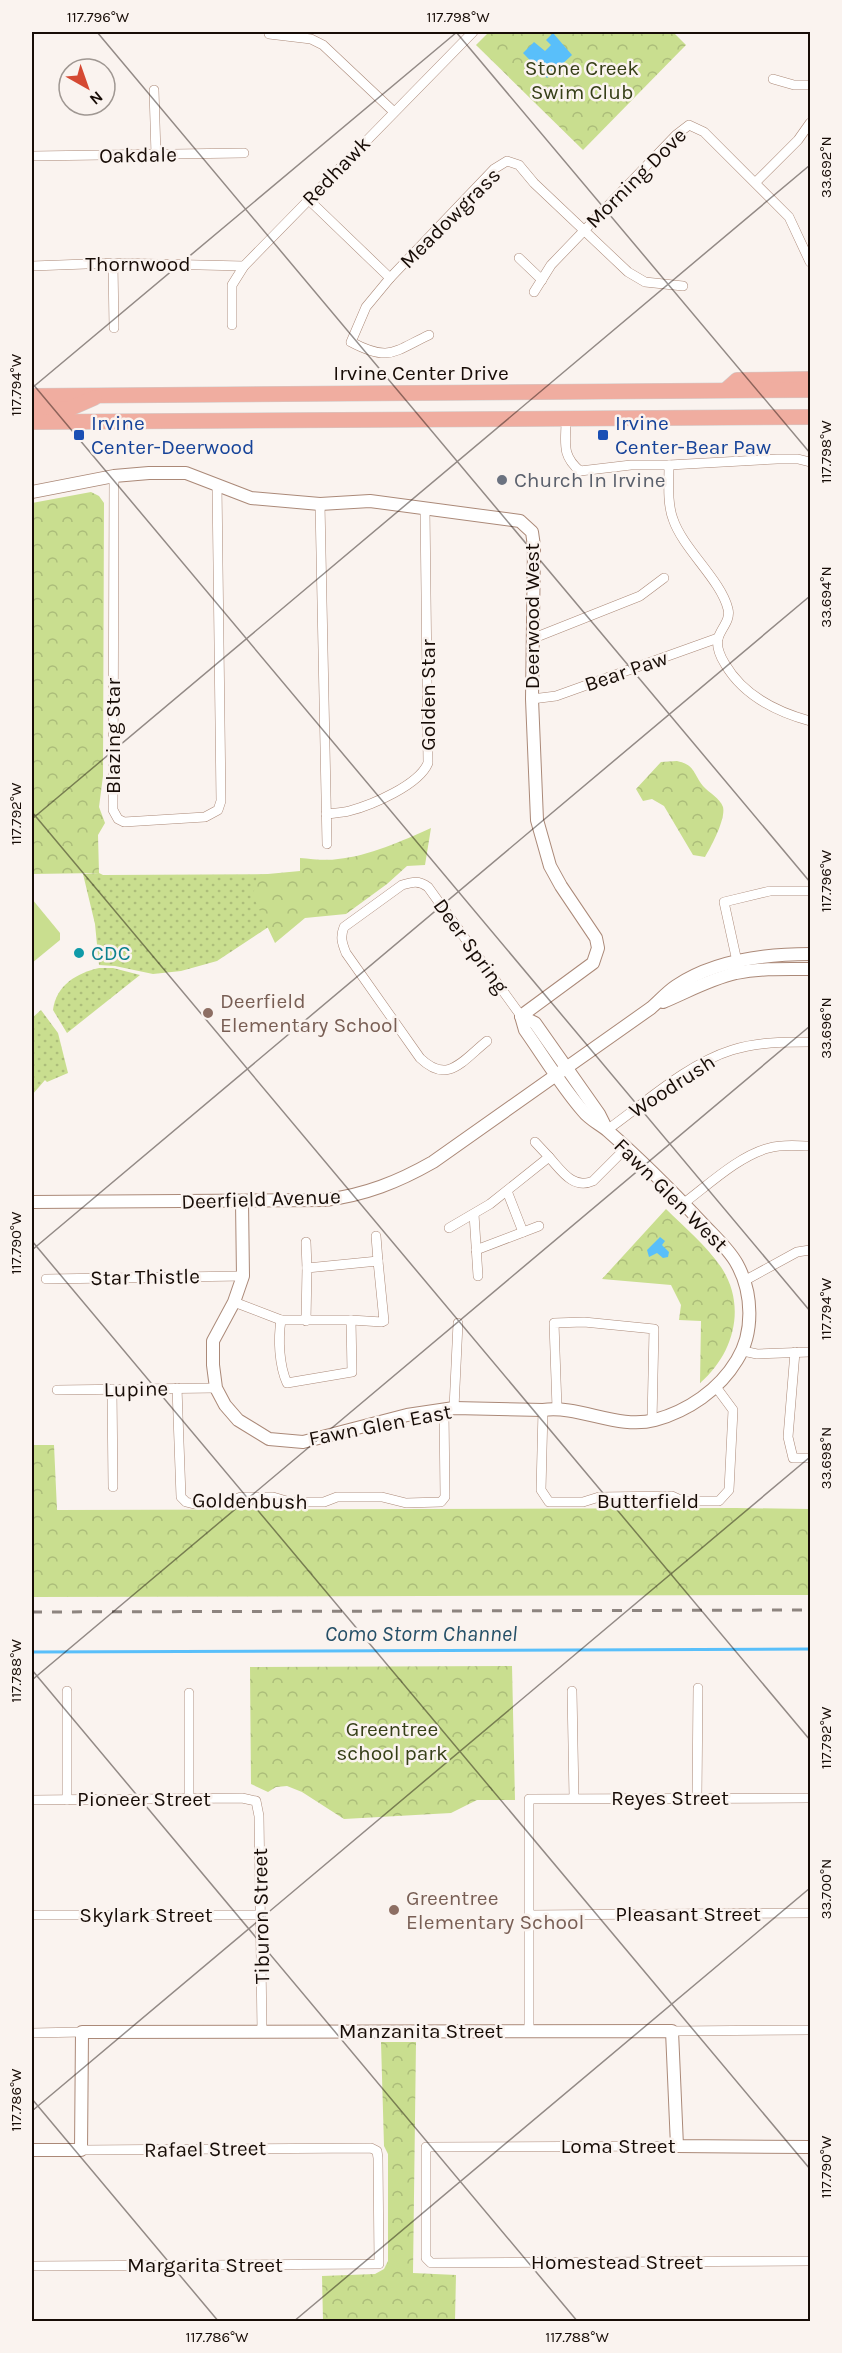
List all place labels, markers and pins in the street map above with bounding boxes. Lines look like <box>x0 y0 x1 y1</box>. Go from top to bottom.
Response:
place label: Irvine Center-Deerwood <box>91 411 255 459</box>
place label: Irvine Center-Bear Paw <box>615 411 771 459</box>
marker: Irvine Center-Deerwood <box>72 428 86 442</box>
marker: Irvine Center-Bear Paw <box>596 428 610 442</box>
place label: Church In Irvine <box>514 468 666 492</box>
marker: Church In Irvine <box>495 473 509 487</box>
place label: CDC <box>91 941 131 965</box>
marker: CDC <box>72 946 86 960</box>
place label: Deerfield Elementary School <box>220 989 398 1037</box>
marker: Deerfield Elementary School <box>201 1006 215 1020</box>
place label: Greentree Elementary School <box>406 1886 584 1934</box>
marker: Greentree Elementary School <box>387 1903 401 1917</box>

